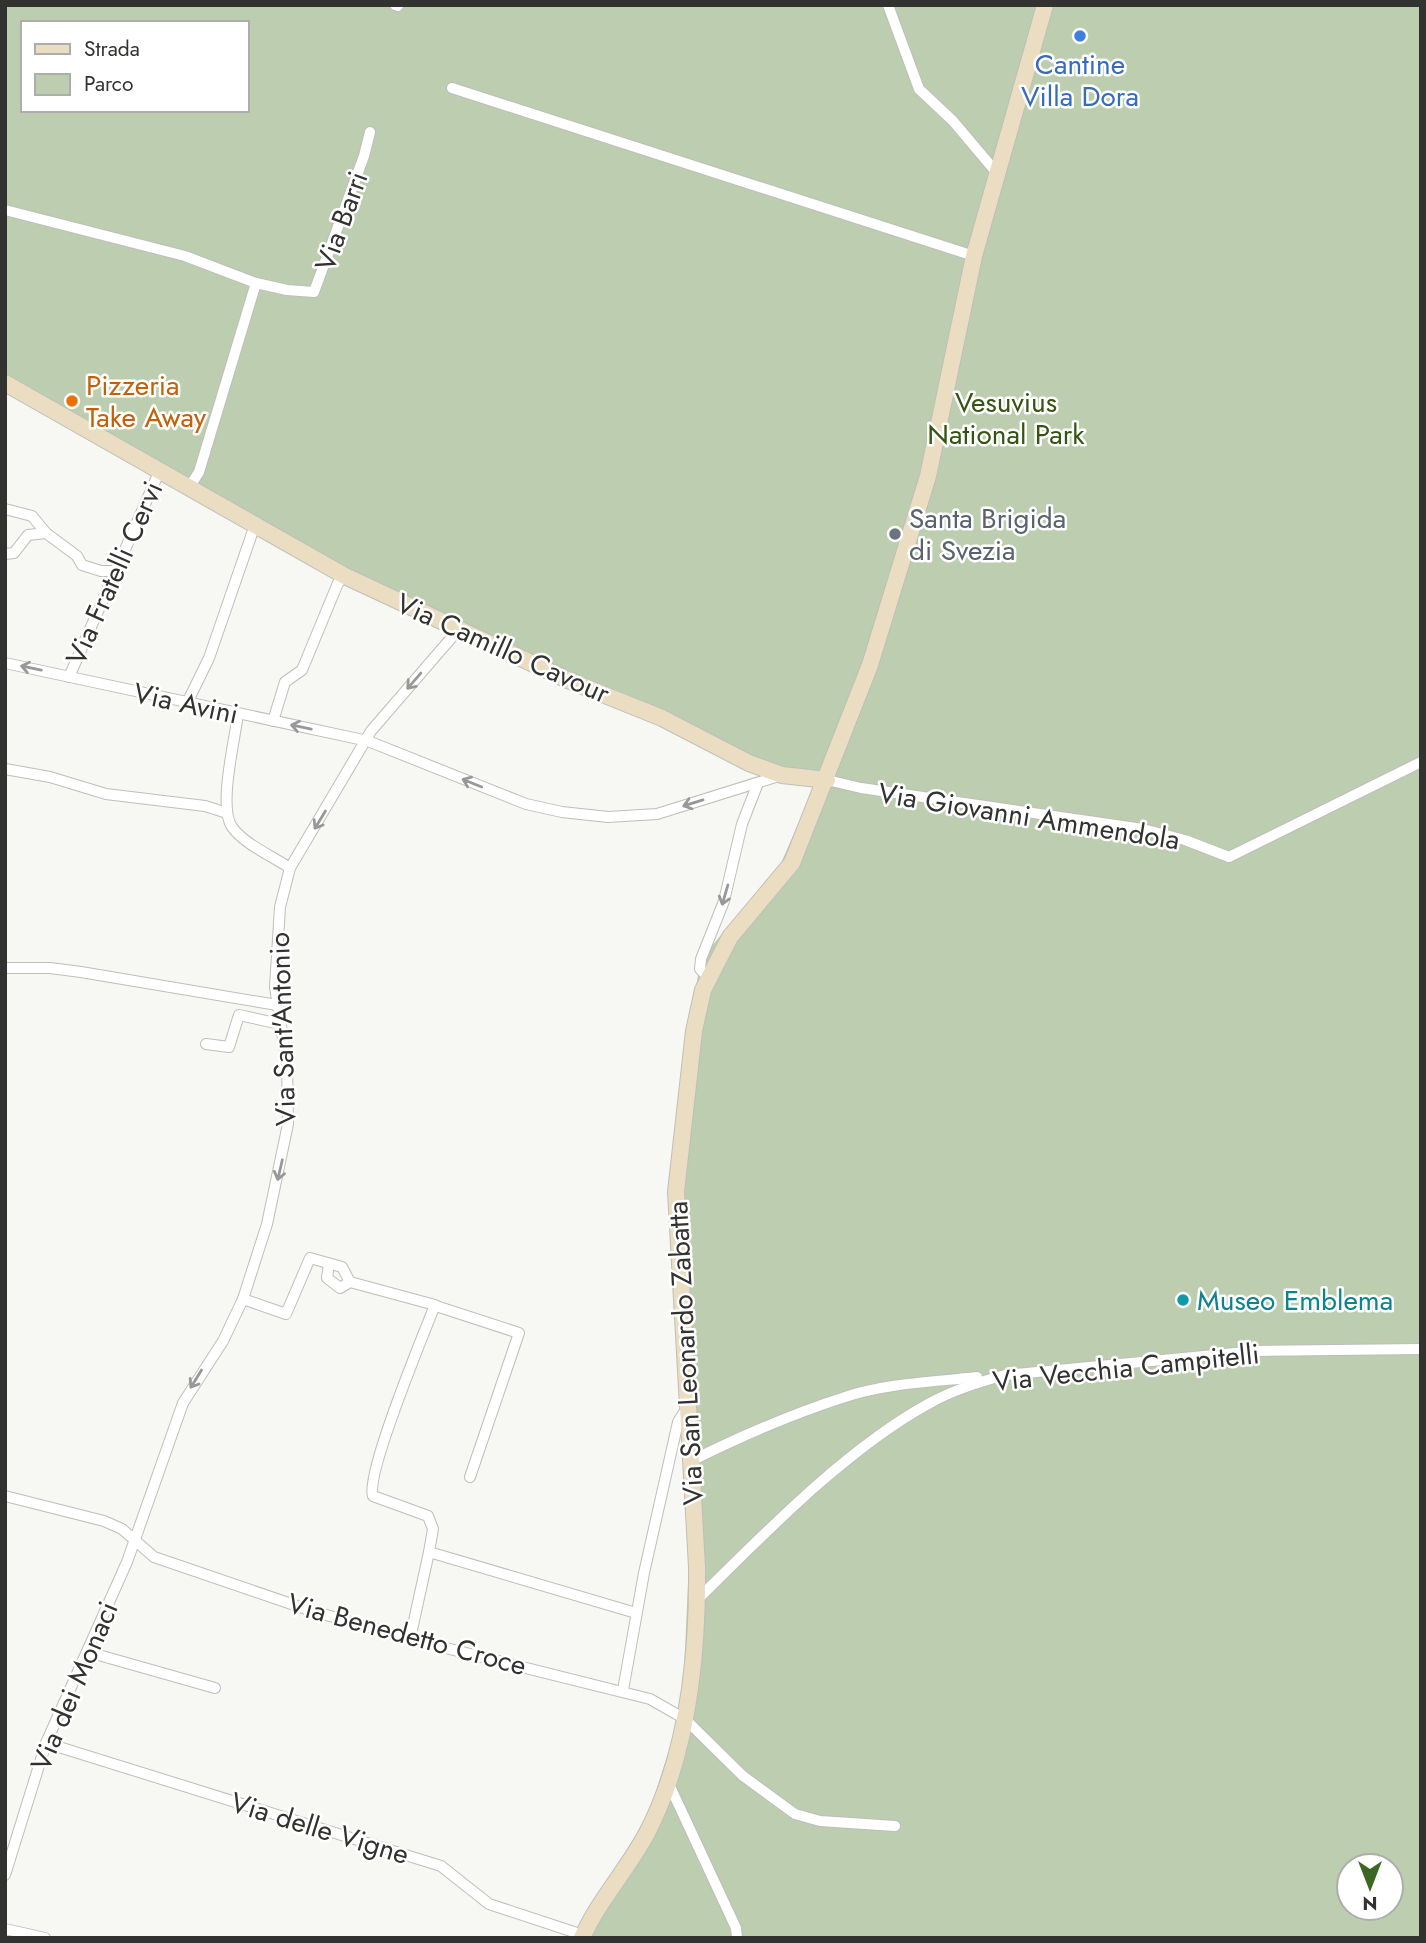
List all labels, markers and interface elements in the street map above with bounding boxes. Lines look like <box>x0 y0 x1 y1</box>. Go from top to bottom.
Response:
legend <box>21 21 248 112</box>
marker: Cantine Villa Dora <box>1072 28 1088 44</box>
text: Strada <box>84 34 140 64</box>
place label: Cantine Villa Dora <box>1021 44 1139 117</box>
text: Parco <box>84 69 133 99</box>
street label: Via Barri <box>305 166 378 277</box>
place label: Pizzeria Take Away <box>86 365 207 438</box>
park label: Vesuvius National Park <box>927 382 1085 455</box>
marker: Pizzeria Take Away <box>64 393 80 409</box>
street label: Via Fratelli Cervi <box>56 475 173 672</box>
place label: Santa Brigida di Svezia <box>909 498 1066 571</box>
marker: Santa Brigida di Svezia <box>887 526 903 542</box>
street label: Via Camillo Cavour <box>389 583 617 714</box>
one-way arrow <box>20 661 43 675</box>
one-way arrow <box>406 671 422 689</box>
street label: Via Avini <box>130 672 242 735</box>
one-way arrow <box>290 720 313 733</box>
street label: Via Giovanni Ammendola <box>875 772 1183 861</box>
one-way arrow <box>462 775 484 788</box>
one-way arrow <box>682 798 704 810</box>
one-way arrow <box>312 810 327 829</box>
one-way arrow <box>718 883 731 906</box>
street label: Via Sant'Antonio <box>259 931 306 1127</box>
one-way arrow <box>272 1158 286 1181</box>
street label: Via San Leonardo Zabatta <box>657 1200 714 1506</box>
place label: Museo Emblema <box>1197 1280 1393 1321</box>
marker: Museo Emblema <box>1175 1292 1191 1308</box>
street label: Via Vecchia Campitelli <box>991 1333 1261 1402</box>
one-way arrow <box>189 1369 203 1389</box>
street label: Via Benedetto Croce <box>283 1583 531 1686</box>
street label: Via dei Monaci <box>20 1595 129 1777</box>
street label: Via delle Vigne <box>226 1782 414 1875</box>
north arrow <box>1335 1852 1405 1922</box>
text: N <box>1362 1890 1378 1917</box>

